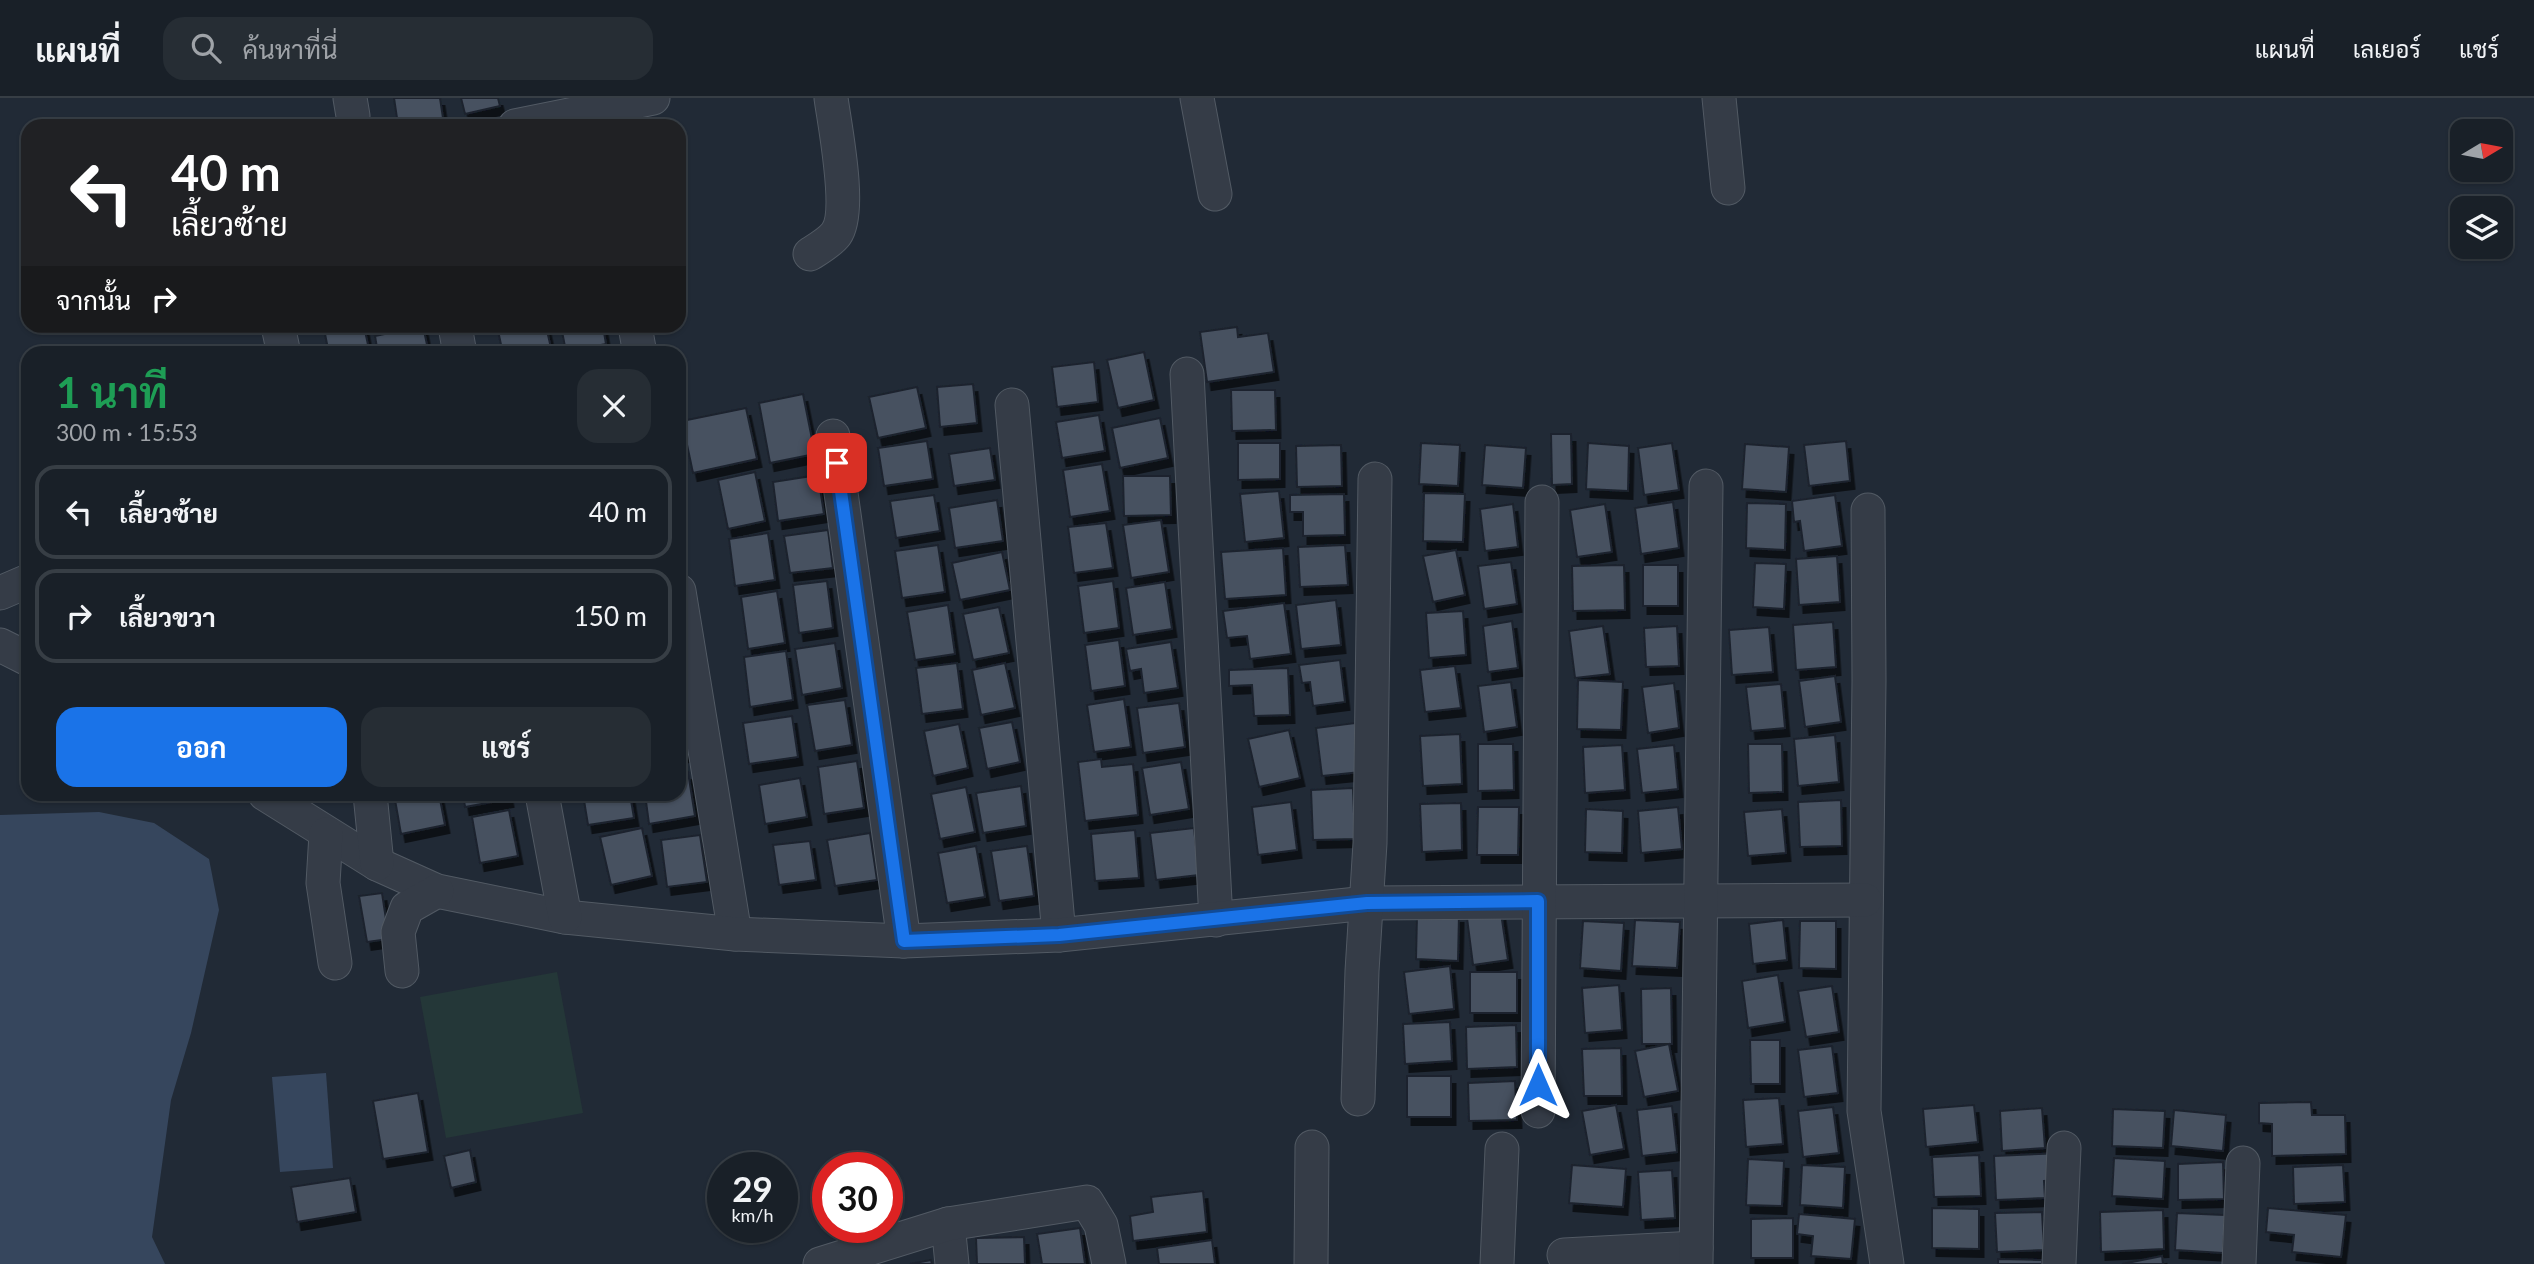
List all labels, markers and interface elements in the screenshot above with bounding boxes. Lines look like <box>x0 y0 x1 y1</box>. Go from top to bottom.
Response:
search box <box>163 17 653 80</box>
text: แผนที่ <box>35 29 121 69</box>
icon: search <box>187 29 225 67</box>
text: ค้นหาที่นี่ <box>243 33 338 65</box>
text: แผนที่ <box>2255 34 2315 63</box>
text: เลเยอร์ <box>2353 34 2421 63</box>
text: แชร์ <box>2459 34 2499 63</box>
north arrow <box>2450 119 2513 182</box>
map controls <box>2450 119 2513 259</box>
text: 40 m <box>171 143 281 201</box>
icon: left <box>56 147 147 238</box>
button: layers <box>2450 196 2513 259</box>
text: เลี้ยวซ้าย <box>171 204 288 243</box>
icon: right <box>145 280 183 318</box>
text: จากนั้น <box>56 284 131 316</box>
text: 1 นาที <box>56 367 168 417</box>
button: close <box>577 369 651 443</box>
text: 300 m · 15:53 <box>56 418 198 446</box>
pin <box>807 433 867 493</box>
icon: arrive <box>818 444 856 482</box>
icon: left <box>60 493 98 531</box>
text: 40 m <box>589 496 647 528</box>
text: เลี้ยวซ้าย <box>119 497 218 529</box>
icon: right <box>60 597 98 635</box>
text: 150 m <box>574 600 647 632</box>
text: เลี้ยวขวา <box>119 601 216 633</box>
button: ออก <box>56 707 347 787</box>
button: แชร์ <box>361 707 651 787</box>
position arrow <box>1501 1048 1575 1122</box>
speed limit sign: 30 <box>812 1152 903 1243</box>
text: 29 <box>732 1167 773 1209</box>
text: km/h <box>731 1204 774 1226</box>

